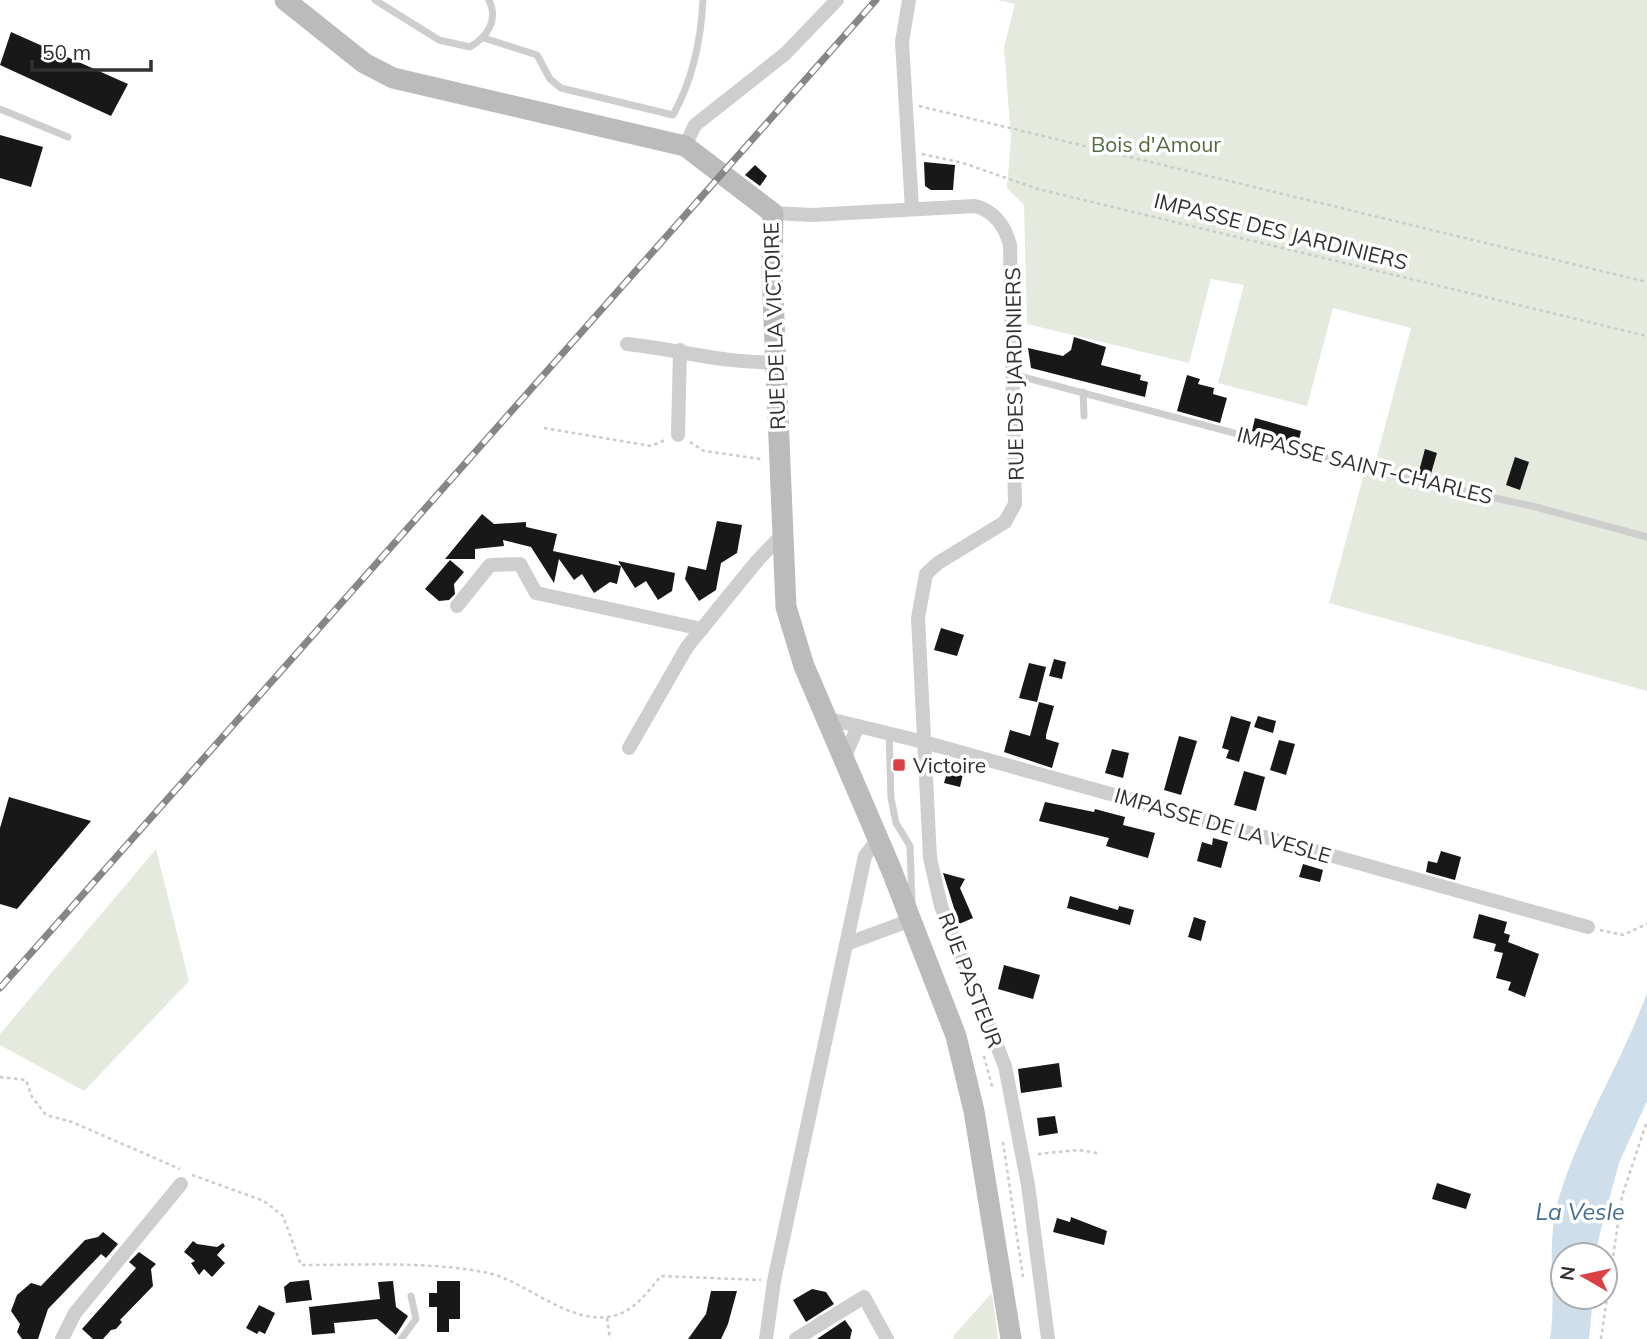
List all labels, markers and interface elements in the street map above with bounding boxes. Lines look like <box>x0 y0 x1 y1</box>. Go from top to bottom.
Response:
scale bar <box>32 28 150 72</box>
text: 50 m <box>42 39 91 65</box>
park label: Bois d'Amour <box>1091 131 1221 157</box>
street label: IMPASSE DES JARDINIERS <box>1152 187 1410 275</box>
street label: RUE DE LA VICTOIRE <box>757 222 791 430</box>
street label: RUE DES JARDINIERS <box>999 267 1029 481</box>
street label: IMPASSE SAINT-CHARLES <box>1235 421 1495 509</box>
place label: Victoire <box>913 752 986 778</box>
marker: Victoire <box>891 757 907 773</box>
street label: IMPASSE DE LA VESLE <box>1112 782 1334 868</box>
street label: RUE PASTEUR <box>933 909 1009 1051</box>
water label: La Vesle <box>1536 1197 1624 1226</box>
north arrow <box>1549 1241 1619 1311</box>
text: N <box>1554 1264 1580 1282</box>

